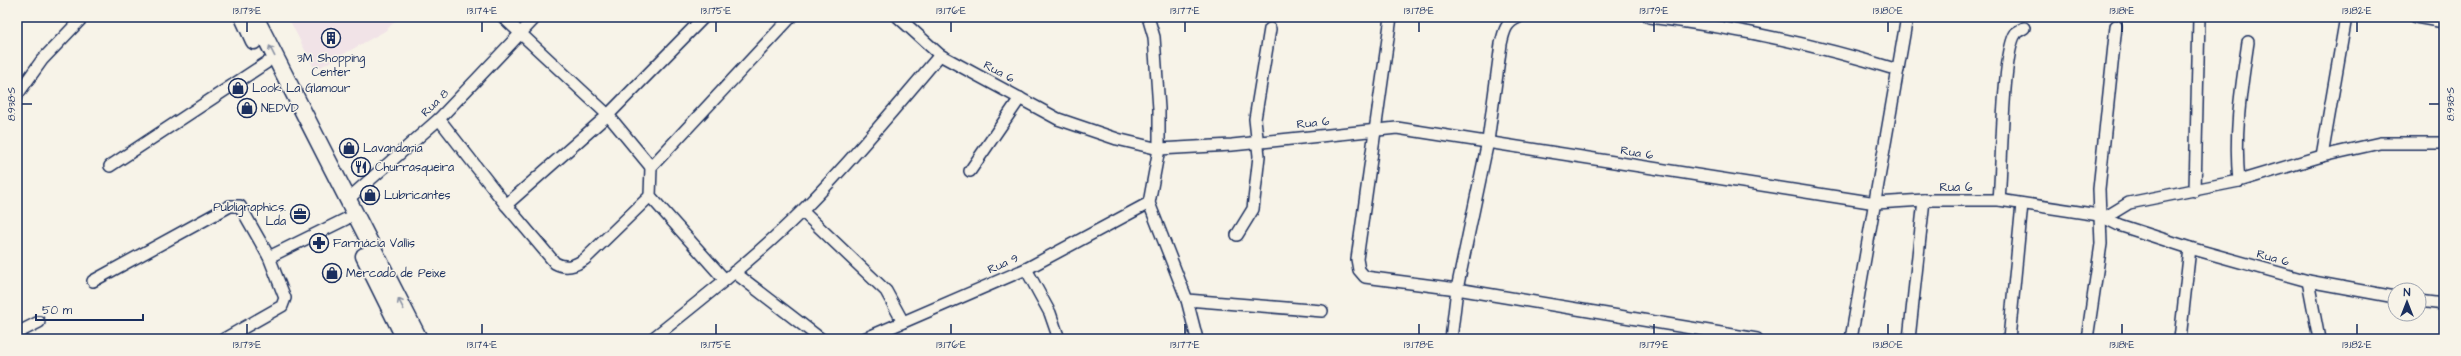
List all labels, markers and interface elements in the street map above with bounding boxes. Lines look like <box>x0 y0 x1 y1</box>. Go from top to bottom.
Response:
text: 13.173°E <box>233 4 261 18</box>
text: 13.174°E <box>467 4 497 18</box>
text: 13.175°E <box>701 4 731 18</box>
text: 13.176°E <box>936 4 966 18</box>
text: 13.177°E <box>1170 4 1200 18</box>
text: 13.178°E <box>1404 4 1434 18</box>
text: 13.179°E <box>1639 4 1669 18</box>
text: 13.180°E <box>1873 4 1903 18</box>
text: 13.181°E <box>2110 4 2135 18</box>
text: 13.182°E <box>2342 4 2372 18</box>
building icon: 3M Shopping Center <box>320 27 342 49</box>
one-way arrow <box>268 46 276 58</box>
place label: 3M Shopping Center <box>297 50 365 81</box>
street label: Rua 6 <box>980 57 1018 87</box>
shop icon: Look La Glamour <box>227 77 249 99</box>
place label: Look La Glamour <box>252 80 351 97</box>
street label: Rua 8 <box>417 85 453 121</box>
text: 8.938°S <box>5 87 19 121</box>
text: 8.938°S <box>2444 87 2458 121</box>
shop icon: NEDVD <box>236 97 258 119</box>
place label: NEDVD <box>261 100 299 117</box>
street label: Rua 6 <box>1296 113 1331 133</box>
shop icon: Lavandaria <box>338 137 360 159</box>
place label: Lavandaria <box>363 140 423 157</box>
street label: Rua 6 <box>1619 142 1655 164</box>
restaurant icon: Churrasqueira <box>350 156 372 178</box>
place label: Churrasqueira <box>375 159 454 176</box>
street label: Rua 6 <box>1939 179 1973 196</box>
shop icon: Lubricantes <box>359 184 381 206</box>
place label: Lubricantes <box>384 187 451 204</box>
place label: Publigraphics. Lda <box>213 199 286 230</box>
office icon: Publigraphics. Lda <box>289 203 311 225</box>
pharmacy icon: Farmácia Vallis <box>308 232 330 254</box>
place label: Farmácia Vallis <box>333 235 415 252</box>
street label: Rua 6 <box>2255 246 2292 271</box>
street label: Rua 9 <box>985 250 1021 278</box>
shop icon: Mercado de Peixe <box>321 262 343 284</box>
place label: Mercado de Peixe <box>346 265 447 282</box>
north arrow <box>2387 282 2427 322</box>
text: N <box>2404 285 2411 300</box>
scale bar <box>36 296 143 322</box>
one-way arrow <box>397 299 405 311</box>
text: 50 m <box>42 302 73 319</box>
text: 13.173°E <box>233 338 261 352</box>
text: 13.174°E <box>467 338 497 352</box>
text: 13.175°E <box>701 338 731 352</box>
text: 13.176°E <box>936 338 966 352</box>
text: 13.177°E <box>1170 338 1200 352</box>
text: 13.178°E <box>1404 338 1434 352</box>
text: 13.179°E <box>1639 338 1669 352</box>
text: 13.180°E <box>1873 338 1903 352</box>
text: 13.181°E <box>2110 338 2135 352</box>
text: 13.182°E <box>2342 338 2372 352</box>

